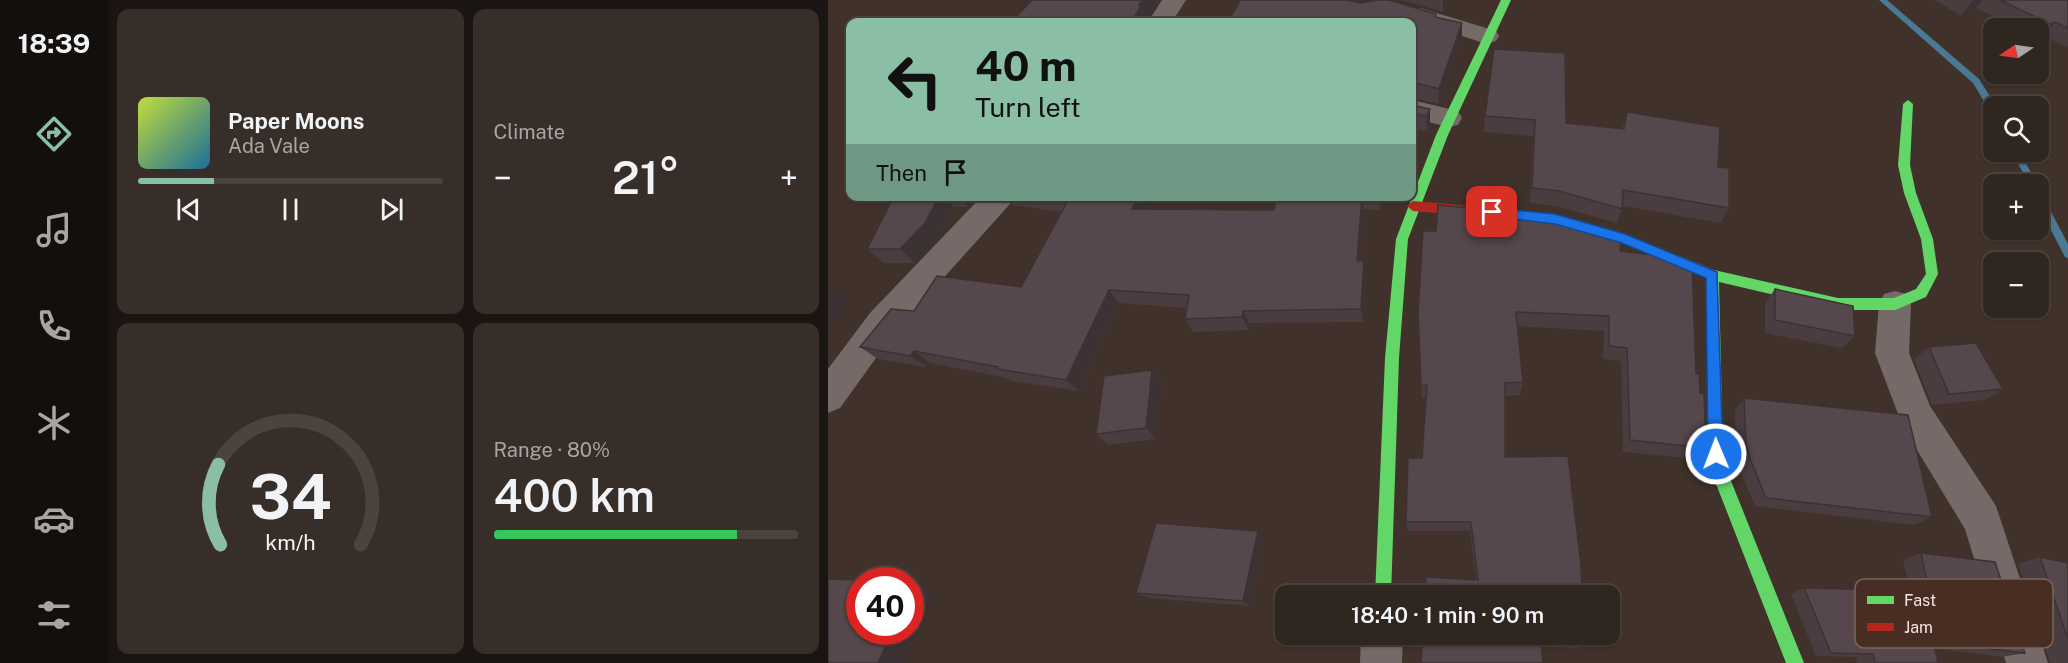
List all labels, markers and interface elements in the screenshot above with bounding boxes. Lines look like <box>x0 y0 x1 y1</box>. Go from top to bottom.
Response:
north arrow <box>1983 18 2049 84</box>
map controls <box>1983 18 2049 318</box>
text: 18:39 <box>18 27 90 59</box>
text: 40 m <box>975 41 1077 90</box>
icon: left <box>876 42 954 120</box>
text: Turn left <box>975 91 1081 123</box>
button: search <box>1983 96 2049 162</box>
text: Paper Moons <box>228 108 364 134</box>
icon: directions <box>33 113 75 155</box>
text: Climate <box>494 120 565 144</box>
text: Ada Vale <box>228 134 310 158</box>
text: 21° <box>612 151 680 204</box>
icon: arrive <box>939 156 972 189</box>
text: − <box>494 159 512 197</box>
text: + <box>780 159 798 197</box>
text: Then <box>876 160 927 186</box>
button: + <box>1983 174 2049 240</box>
pin <box>1466 186 1517 237</box>
icon: previous <box>172 193 205 226</box>
icon: pause <box>274 193 307 226</box>
icon: next <box>375 193 408 226</box>
icon: arrive <box>1475 195 1508 228</box>
icon: music <box>33 209 75 251</box>
button: − <box>1983 252 2049 318</box>
icon: phone <box>33 305 75 347</box>
icon: climate <box>33 402 75 444</box>
position arrow <box>1684 422 1748 486</box>
text: Range · 80% <box>494 438 610 462</box>
text: 34 <box>249 460 331 533</box>
text: 400 km <box>494 469 655 522</box>
icon: car <box>33 498 75 540</box>
text: km/h <box>265 531 315 556</box>
speed limit sign: 40 <box>846 567 924 645</box>
legend <box>1855 579 2053 648</box>
text: Fast <box>1904 591 1936 610</box>
icon: filters <box>33 594 75 636</box>
text: 18:40 · 1 min · 90 m <box>1351 602 1544 628</box>
text: Jam <box>1904 618 1933 637</box>

